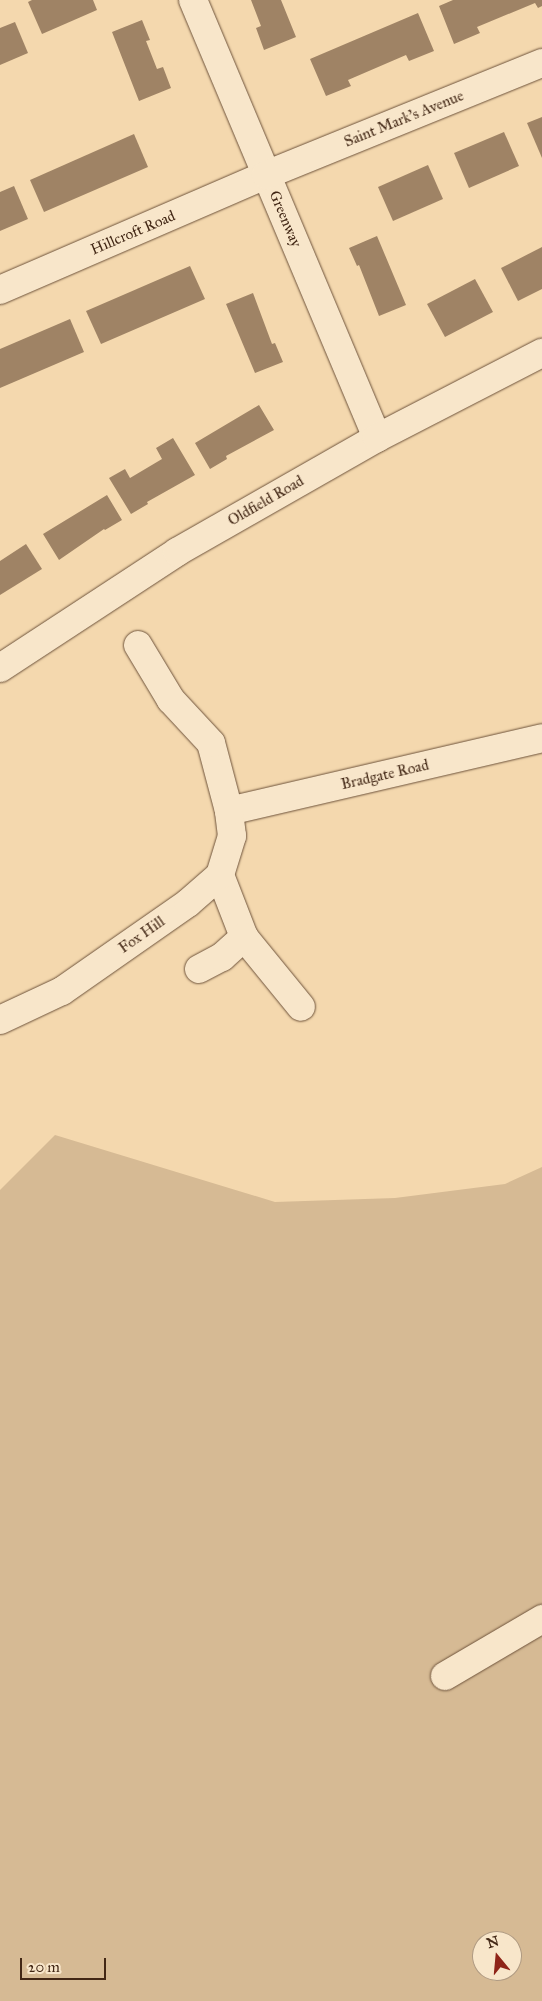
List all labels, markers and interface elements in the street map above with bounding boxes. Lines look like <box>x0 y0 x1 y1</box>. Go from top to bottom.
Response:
street label: Saint Mark's Avenue <box>342 87 466 151</box>
street label: Greenway <box>265 188 305 250</box>
street label: Hillcroft Road <box>88 207 178 259</box>
street label: Oldfield Road <box>225 472 307 530</box>
street label: Bradgate Road <box>339 756 431 794</box>
street label: Fox Hill <box>115 913 169 957</box>
north arrow <box>472 1931 522 1981</box>
text: N <box>485 1932 501 1952</box>
scale bar <box>22 1948 109 1980</box>
text: 20 m <box>28 1958 60 1976</box>

